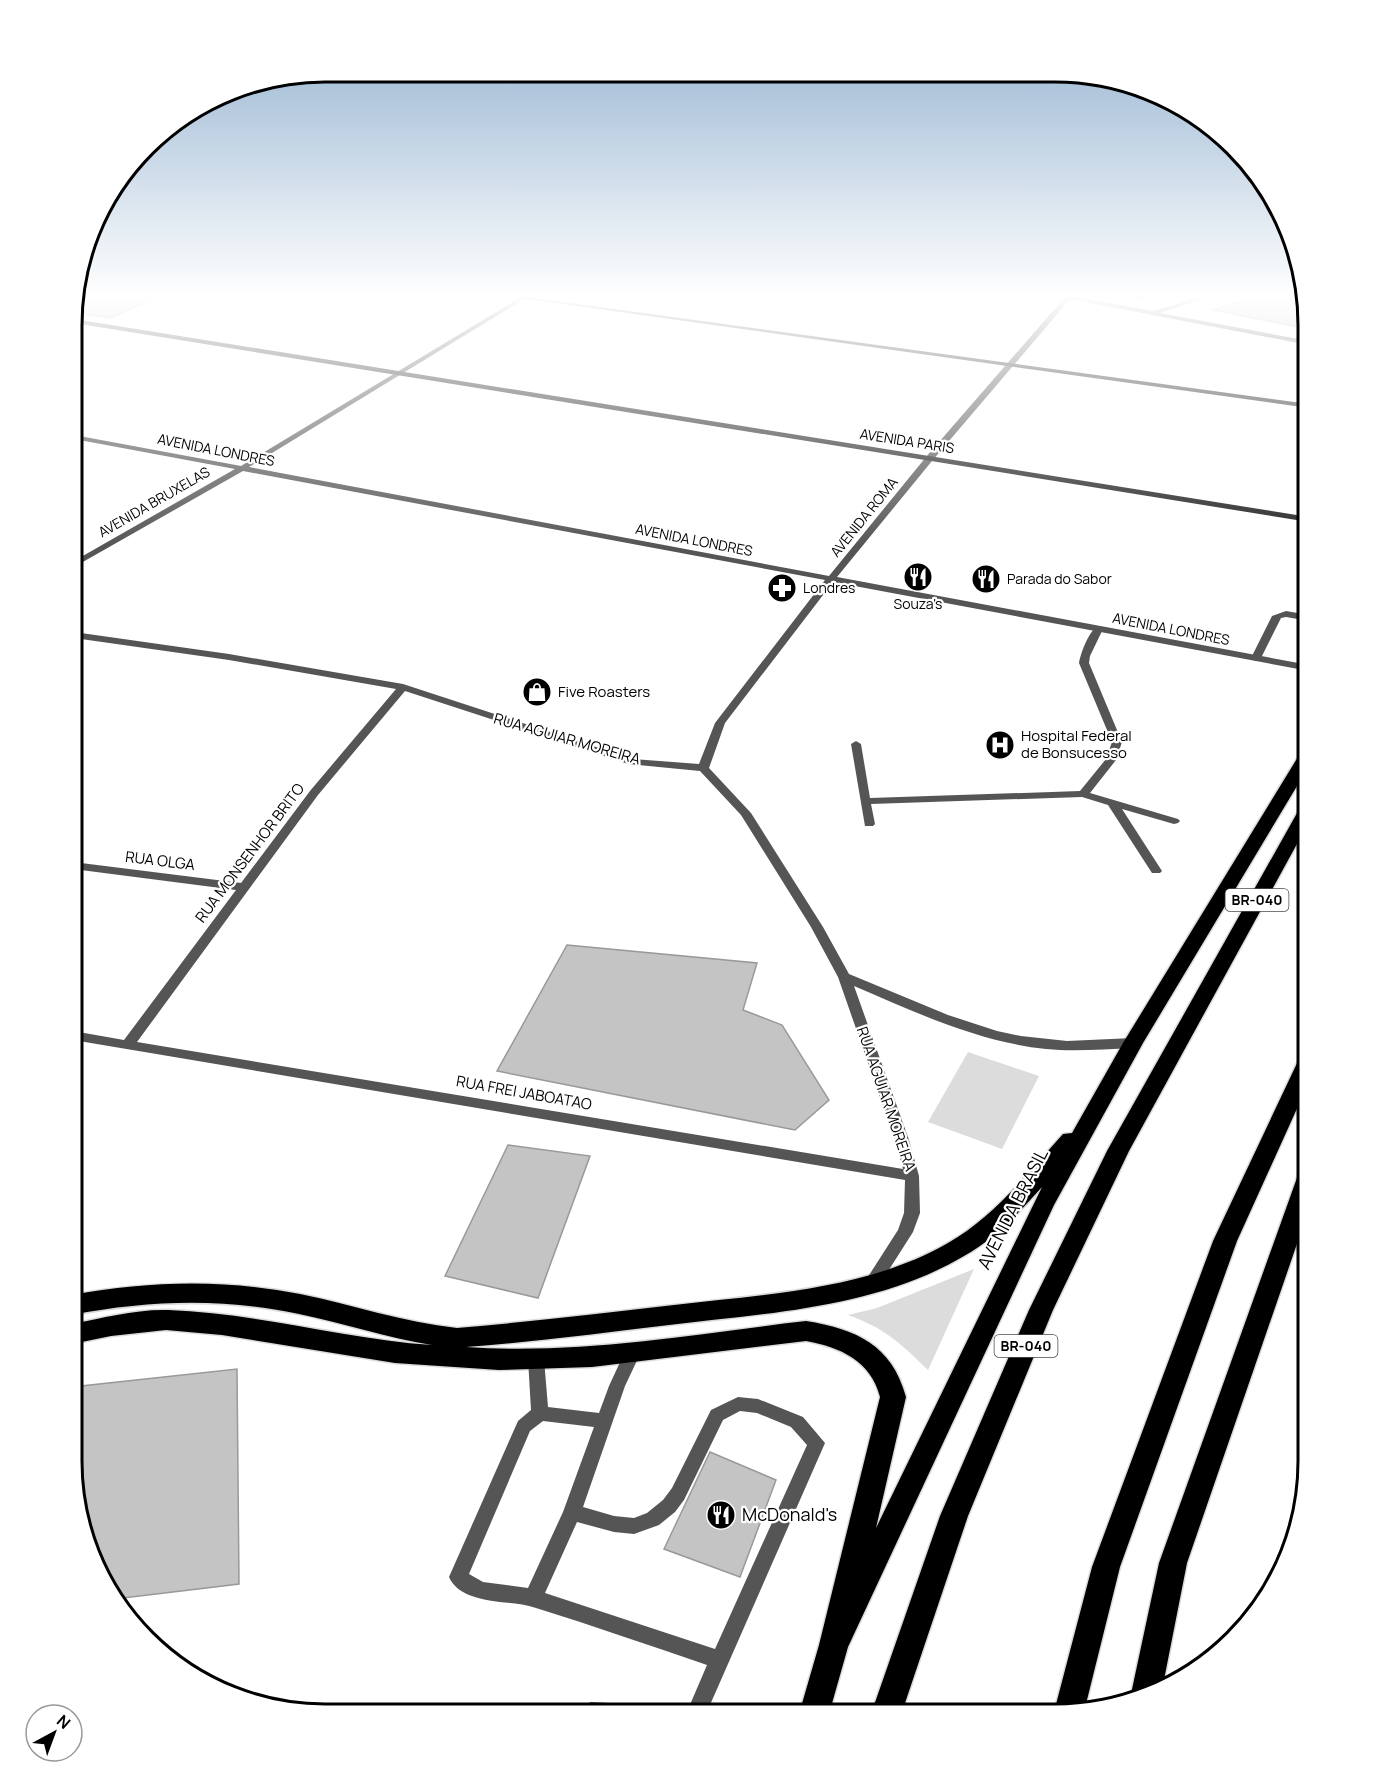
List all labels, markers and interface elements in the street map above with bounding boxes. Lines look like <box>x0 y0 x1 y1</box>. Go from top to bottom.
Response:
street label: AVENIDA PARIS <box>859 424 956 457</box>
street label: AVENIDA LONDRES <box>156 429 277 470</box>
street label: AVENIDA BRUXELAS <box>94 462 213 541</box>
street label: AVENIDA ROMA <box>826 473 902 561</box>
street label: AVENIDA LONDRES <box>634 519 755 560</box>
restaurant icon: Souza's <box>902 561 934 593</box>
restaurant icon: Parada do Sabor <box>970 563 1002 595</box>
place label: Parada do Sabor <box>1007 569 1112 588</box>
pharmacy icon: Londres <box>766 572 798 604</box>
place label: Londres <box>803 578 855 597</box>
place label: Souza's <box>894 594 942 613</box>
street label: AVENIDA LONDRES <box>1111 608 1232 649</box>
shop icon: Five Roasters <box>521 676 553 708</box>
place label: Five Roasters <box>558 681 650 702</box>
street label: RUA AGUIAR MOREIRA <box>491 708 643 770</box>
place label: Hospital Federal de Bonsucesso <box>1021 725 1132 763</box>
hospital icon: Hospital Federal de Bonsucesso <box>984 729 1016 761</box>
street label: RUA MONSENHOR BRITO <box>190 779 309 927</box>
street label: RUA OLGA <box>124 846 197 875</box>
road number: BR-040 <box>1226 889 1288 911</box>
street label: RUA AGUIAR MOREIRA <box>852 1024 921 1174</box>
street label: RUA FREI JABOATAO <box>455 1070 594 1115</box>
street label: AVENIDA BRASIL <box>971 1144 1053 1273</box>
road number: BR-040 <box>994 1335 1058 1357</box>
restaurant icon: McDonald's <box>705 1499 737 1531</box>
place label: McDonald's <box>742 1502 837 1526</box>
north arrow <box>24 1703 84 1763</box>
text: N <box>52 1710 75 1734</box>

